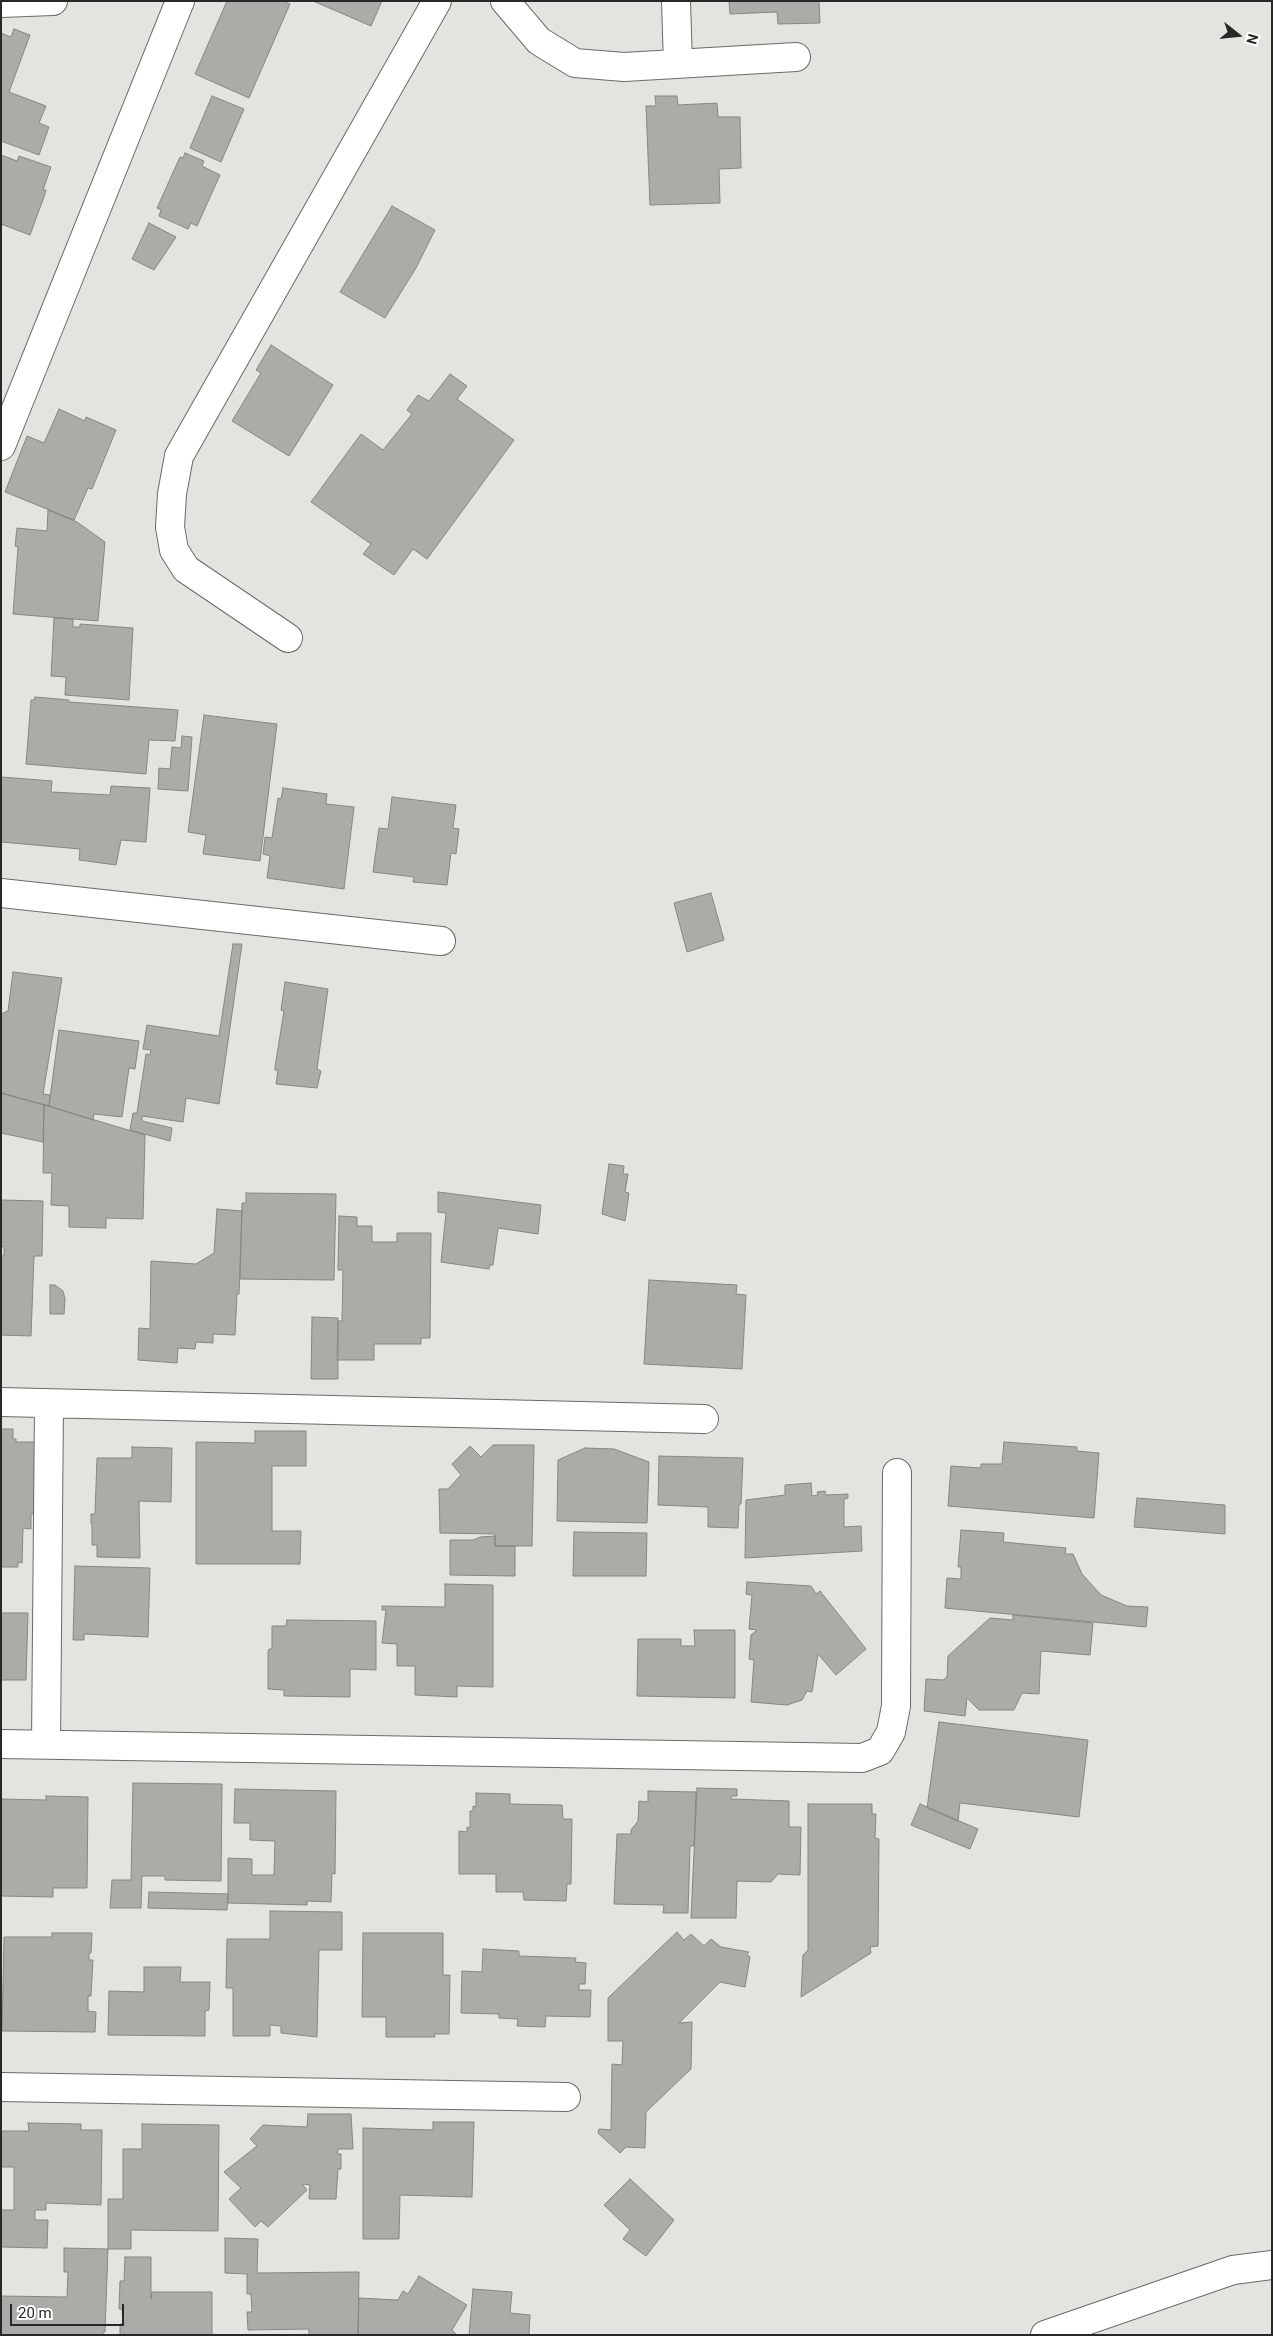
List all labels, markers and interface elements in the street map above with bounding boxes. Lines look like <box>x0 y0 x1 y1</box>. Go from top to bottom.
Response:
north arrow <box>1213 10 1263 60</box>
text: N <box>1243 32 1261 46</box>
scale bar <box>12 2294 126 2326</box>
text: 20 m <box>18 2304 52 2322</box>

